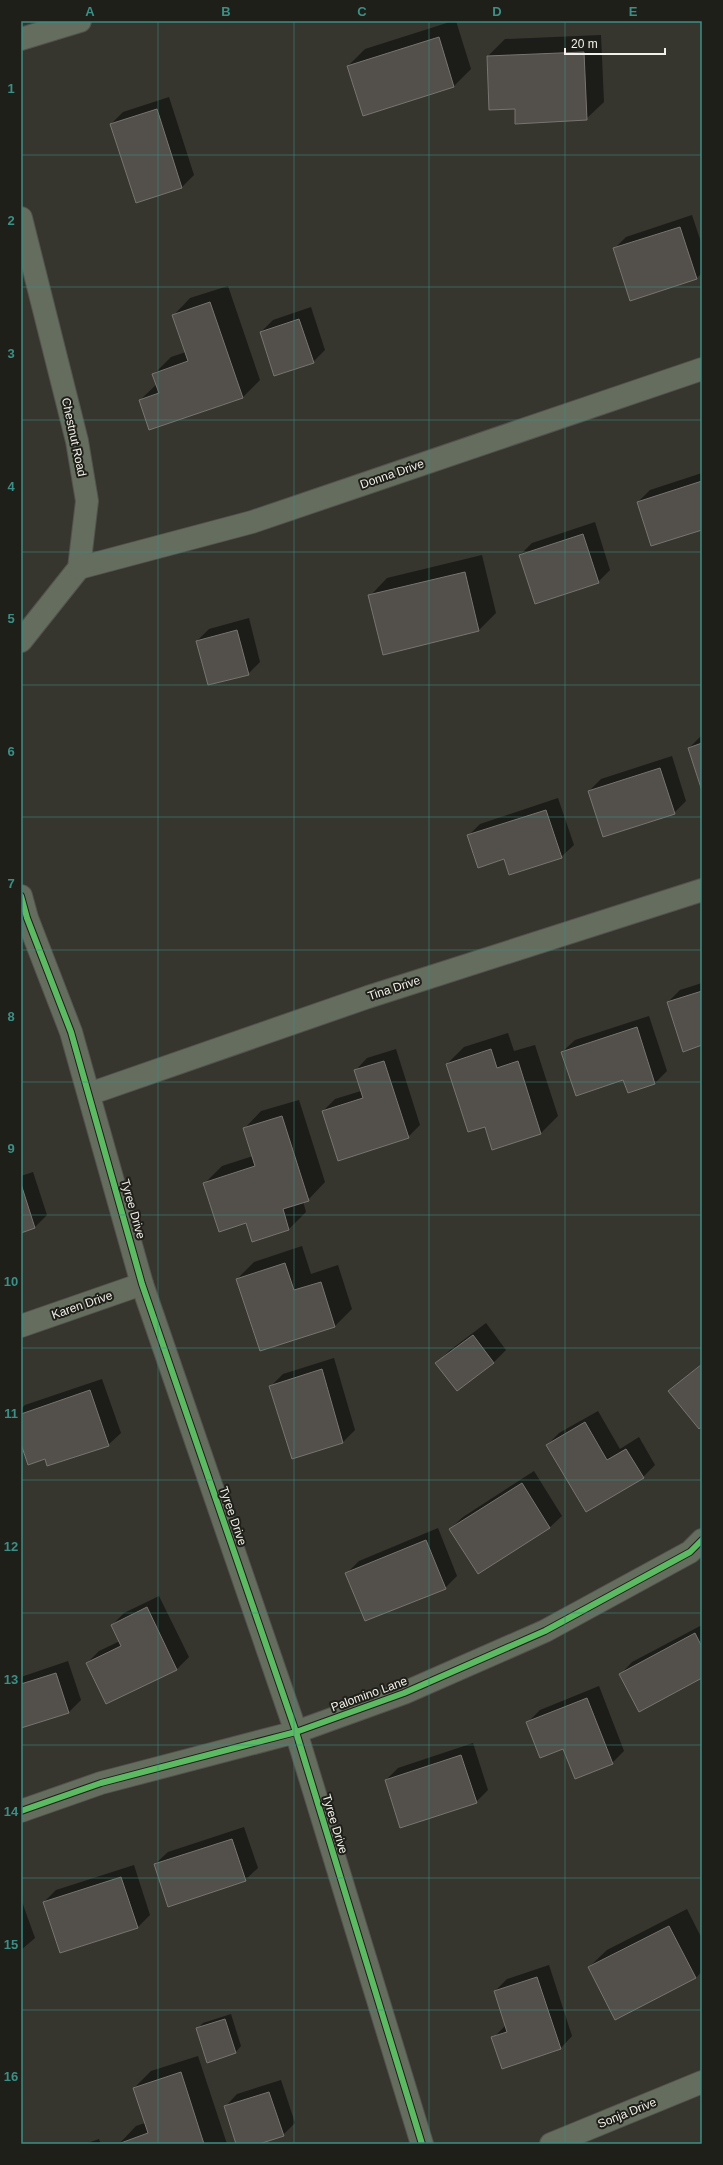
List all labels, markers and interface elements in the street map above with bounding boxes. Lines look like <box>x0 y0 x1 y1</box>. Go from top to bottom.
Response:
text: A <box>85 4 95 19</box>
text: B <box>221 4 231 19</box>
text: C <box>357 4 367 19</box>
text: D <box>492 4 502 19</box>
text: E <box>629 4 638 19</box>
scale bar <box>565 30 665 56</box>
text: 20 m <box>571 37 598 51</box>
text: 1 <box>7 81 15 96</box>
text: 2 <box>7 213 15 228</box>
text: 3 <box>7 346 15 361</box>
street label: Chestnut Road <box>59 396 89 478</box>
street label: Donna Drive <box>358 456 426 491</box>
text: 4 <box>7 479 15 494</box>
text: 5 <box>7 611 15 626</box>
text: 6 <box>7 744 15 759</box>
text: 7 <box>7 876 15 891</box>
street label: Tina Drive <box>366 973 422 1003</box>
text: 8 <box>7 1009 15 1024</box>
text: 9 <box>7 1141 15 1156</box>
street label: Tyree Drive <box>118 1178 148 1241</box>
text: 10 <box>4 1274 18 1289</box>
street label: Karen Drive <box>50 1288 115 1322</box>
text: 11 <box>4 1406 18 1421</box>
street label: Tyree Drive <box>216 1485 250 1548</box>
text: 12 <box>4 1539 18 1554</box>
text: 13 <box>4 1672 18 1687</box>
street label: Palomino Lane <box>329 1674 409 1714</box>
street label: Tyree Drive <box>319 1793 351 1856</box>
text: 14 <box>4 1804 19 1819</box>
text: 15 <box>4 1937 18 1952</box>
text: 16 <box>4 2069 18 2084</box>
street label: Sonja Drive <box>596 2095 659 2131</box>

